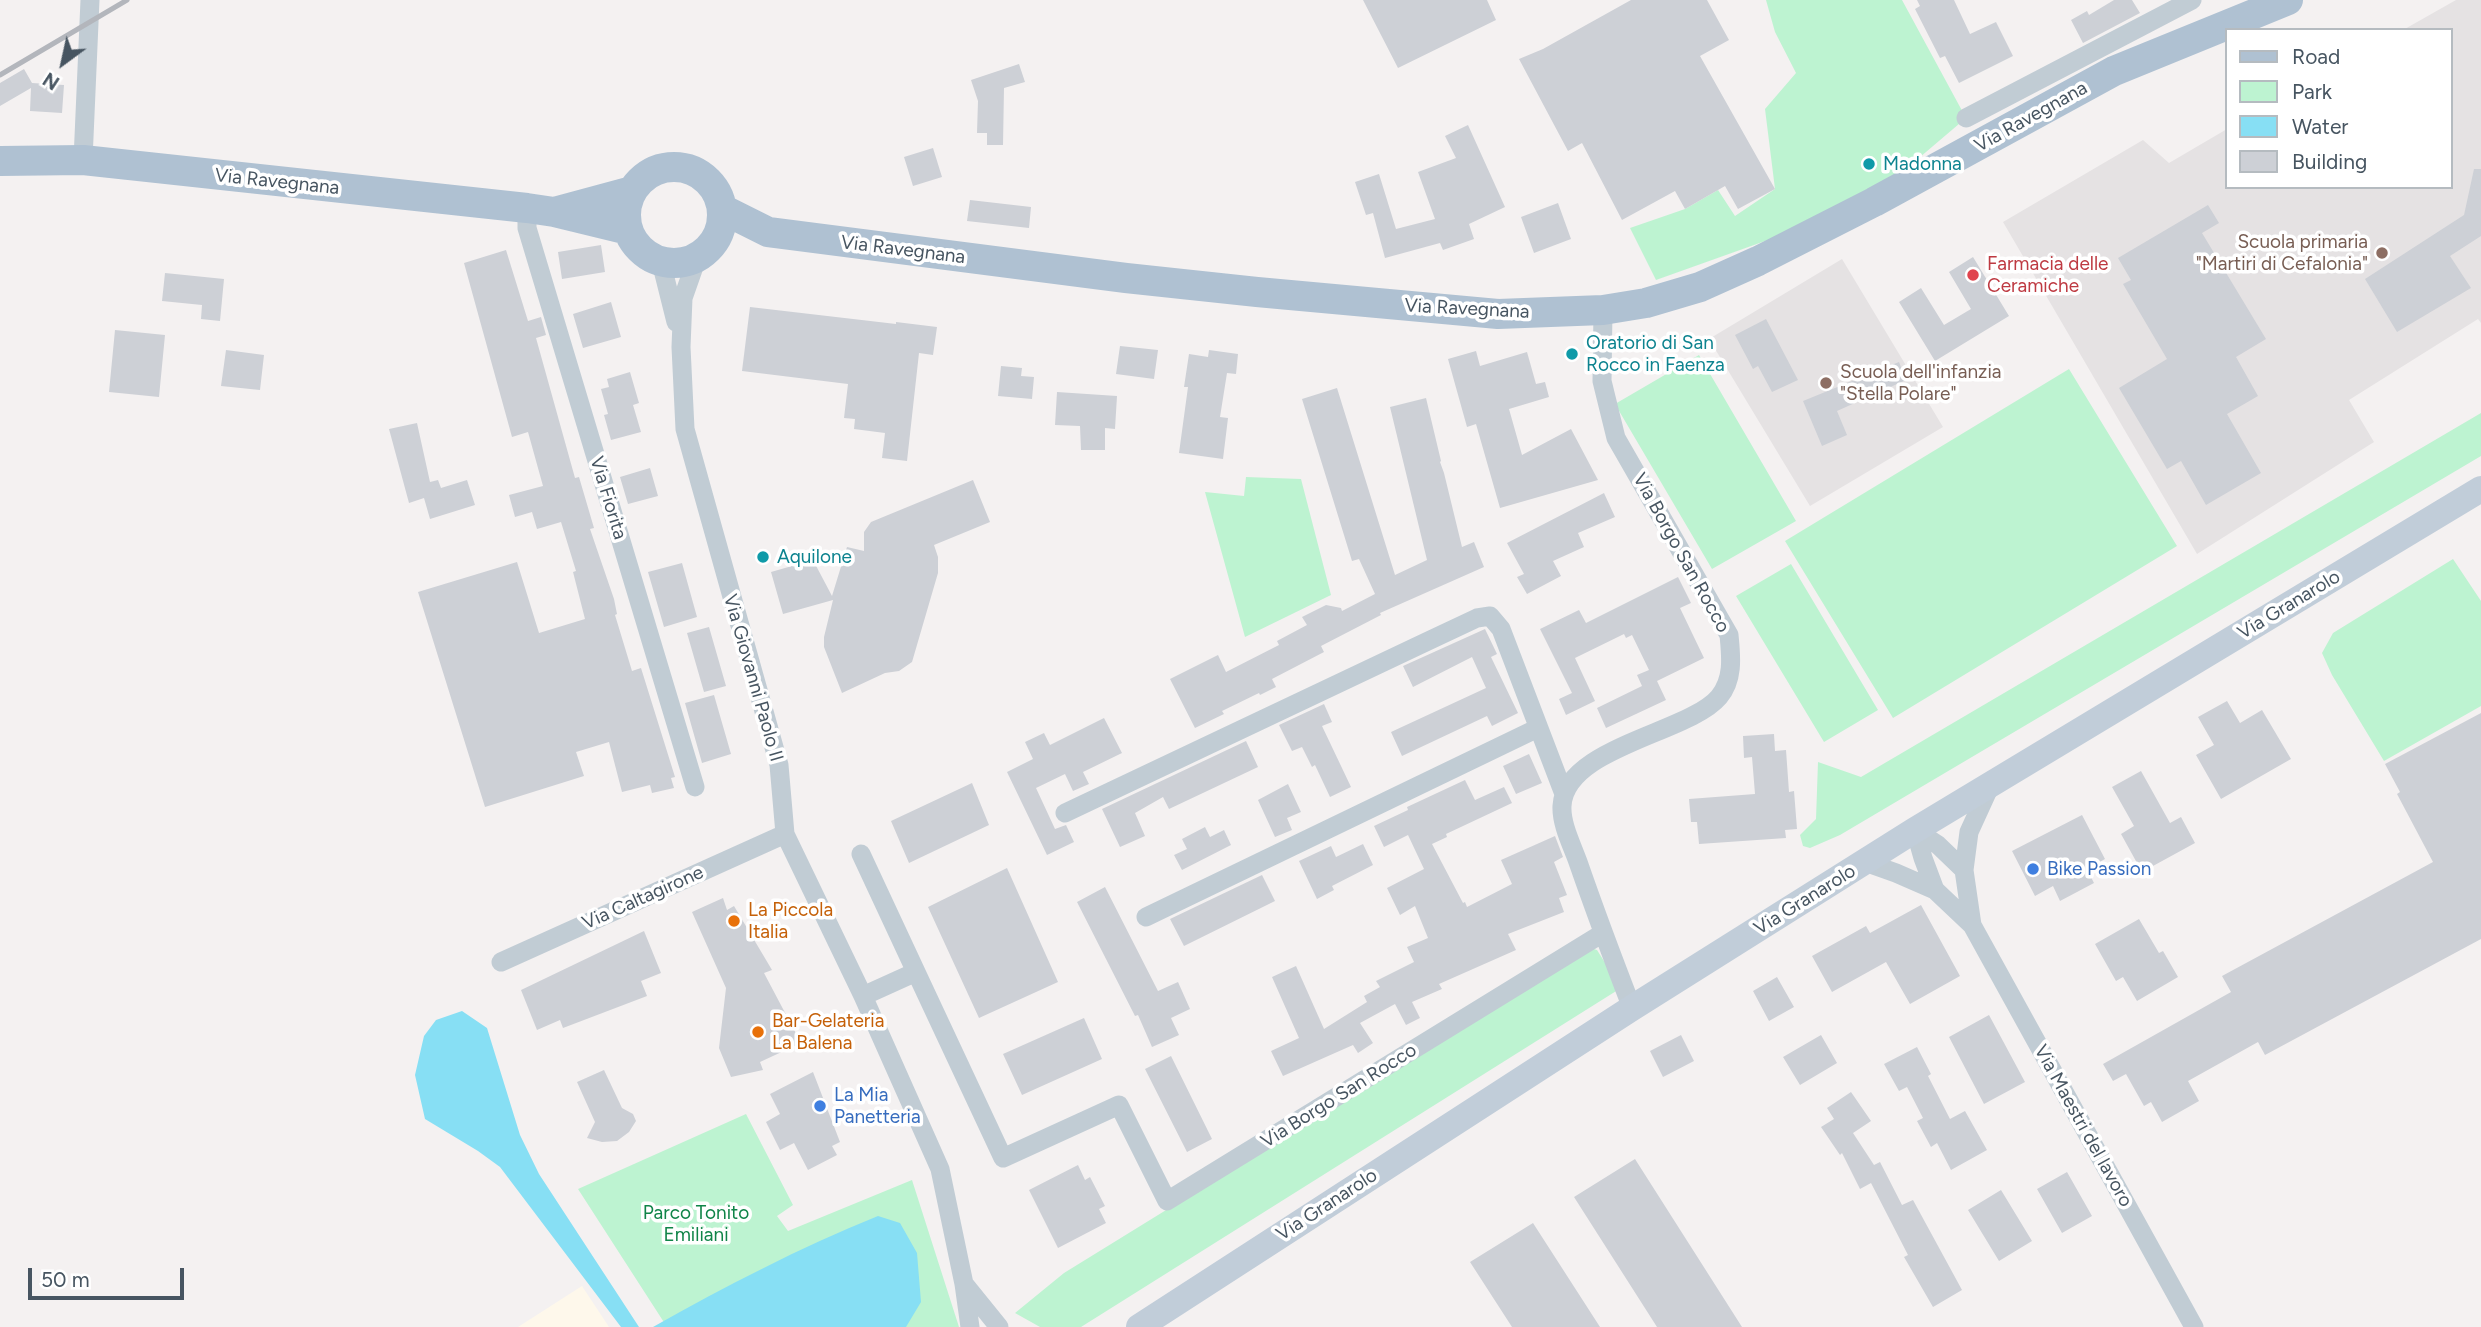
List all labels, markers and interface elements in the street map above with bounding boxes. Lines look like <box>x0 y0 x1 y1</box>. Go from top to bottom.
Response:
north arrow <box>28 28 98 98</box>
legend <box>2226 28 2453 189</box>
text: Road <box>2292 44 2340 69</box>
text: N <box>39 67 64 95</box>
street label: Via Ravegnana <box>1971 77 2091 157</box>
text: Park <box>2292 79 2332 104</box>
text: Water <box>2292 114 2348 139</box>
text: Building <box>2292 149 2367 174</box>
place label: Madonna <box>1883 153 1962 175</box>
marker: Madonna <box>1861 156 1877 172</box>
street label: Via Ravegnana <box>214 164 340 200</box>
street label: Via Ravegnana <box>839 231 967 269</box>
place label: Scuola primaria "Martiri di Cefalonia" <box>2196 231 2368 275</box>
marker: Scuola primaria "Martiri di Cefalonia" <box>2374 245 2390 261</box>
place label: Farmacia delle Ceramiche <box>1987 253 2108 297</box>
marker: Farmacia delle Ceramiche <box>1965 267 1981 283</box>
street label: Via Ravegnana <box>1404 294 1530 324</box>
place label: Oratorio di San Rocco in Faenza <box>1586 332 1725 376</box>
marker: Oratorio di San Rocco in Faenza <box>1564 346 1580 362</box>
place label: Scuola dell'infanzia "Stella Polare" <box>1840 361 2001 405</box>
marker: Scuola dell'infanzia "Stella Polare" <box>1818 375 1834 391</box>
street label: Via Fiorita <box>585 454 631 542</box>
street label: Via Borgo San Rocco <box>1628 469 1734 637</box>
place label: Aquilone <box>777 546 852 568</box>
marker: Aquilone <box>755 549 771 565</box>
street label: Via Granarolo <box>2234 565 2344 645</box>
street label: Via Giovanni Paolo II <box>718 592 788 764</box>
place label: Bike Passion <box>2047 858 2151 880</box>
street label: Via Granarolo <box>1750 860 1860 940</box>
street label: Via Caltagirone <box>579 861 707 935</box>
marker: Bike Passion <box>2025 861 2041 877</box>
place label: La Piccola Italia <box>748 899 833 943</box>
marker: La Piccola Italia <box>726 913 742 929</box>
place label: Bar-Gelateria La Balena <box>772 1010 884 1054</box>
marker: Bar-Gelateria La Balena <box>750 1024 766 1040</box>
street label: Via Borgo San Rocco <box>1257 1039 1421 1153</box>
street label: Via Maestri del lavoro <box>2029 1041 2137 1211</box>
place label: La Mia Panetteria <box>834 1084 921 1128</box>
marker: La Mia Panetteria <box>812 1098 828 1114</box>
street label: Via Granarolo <box>1272 1164 1382 1246</box>
park label: Parco Tonito Emiliani <box>643 1202 749 1246</box>
scale bar <box>32 1254 187 1298</box>
text: 50 m <box>41 1267 90 1292</box>

